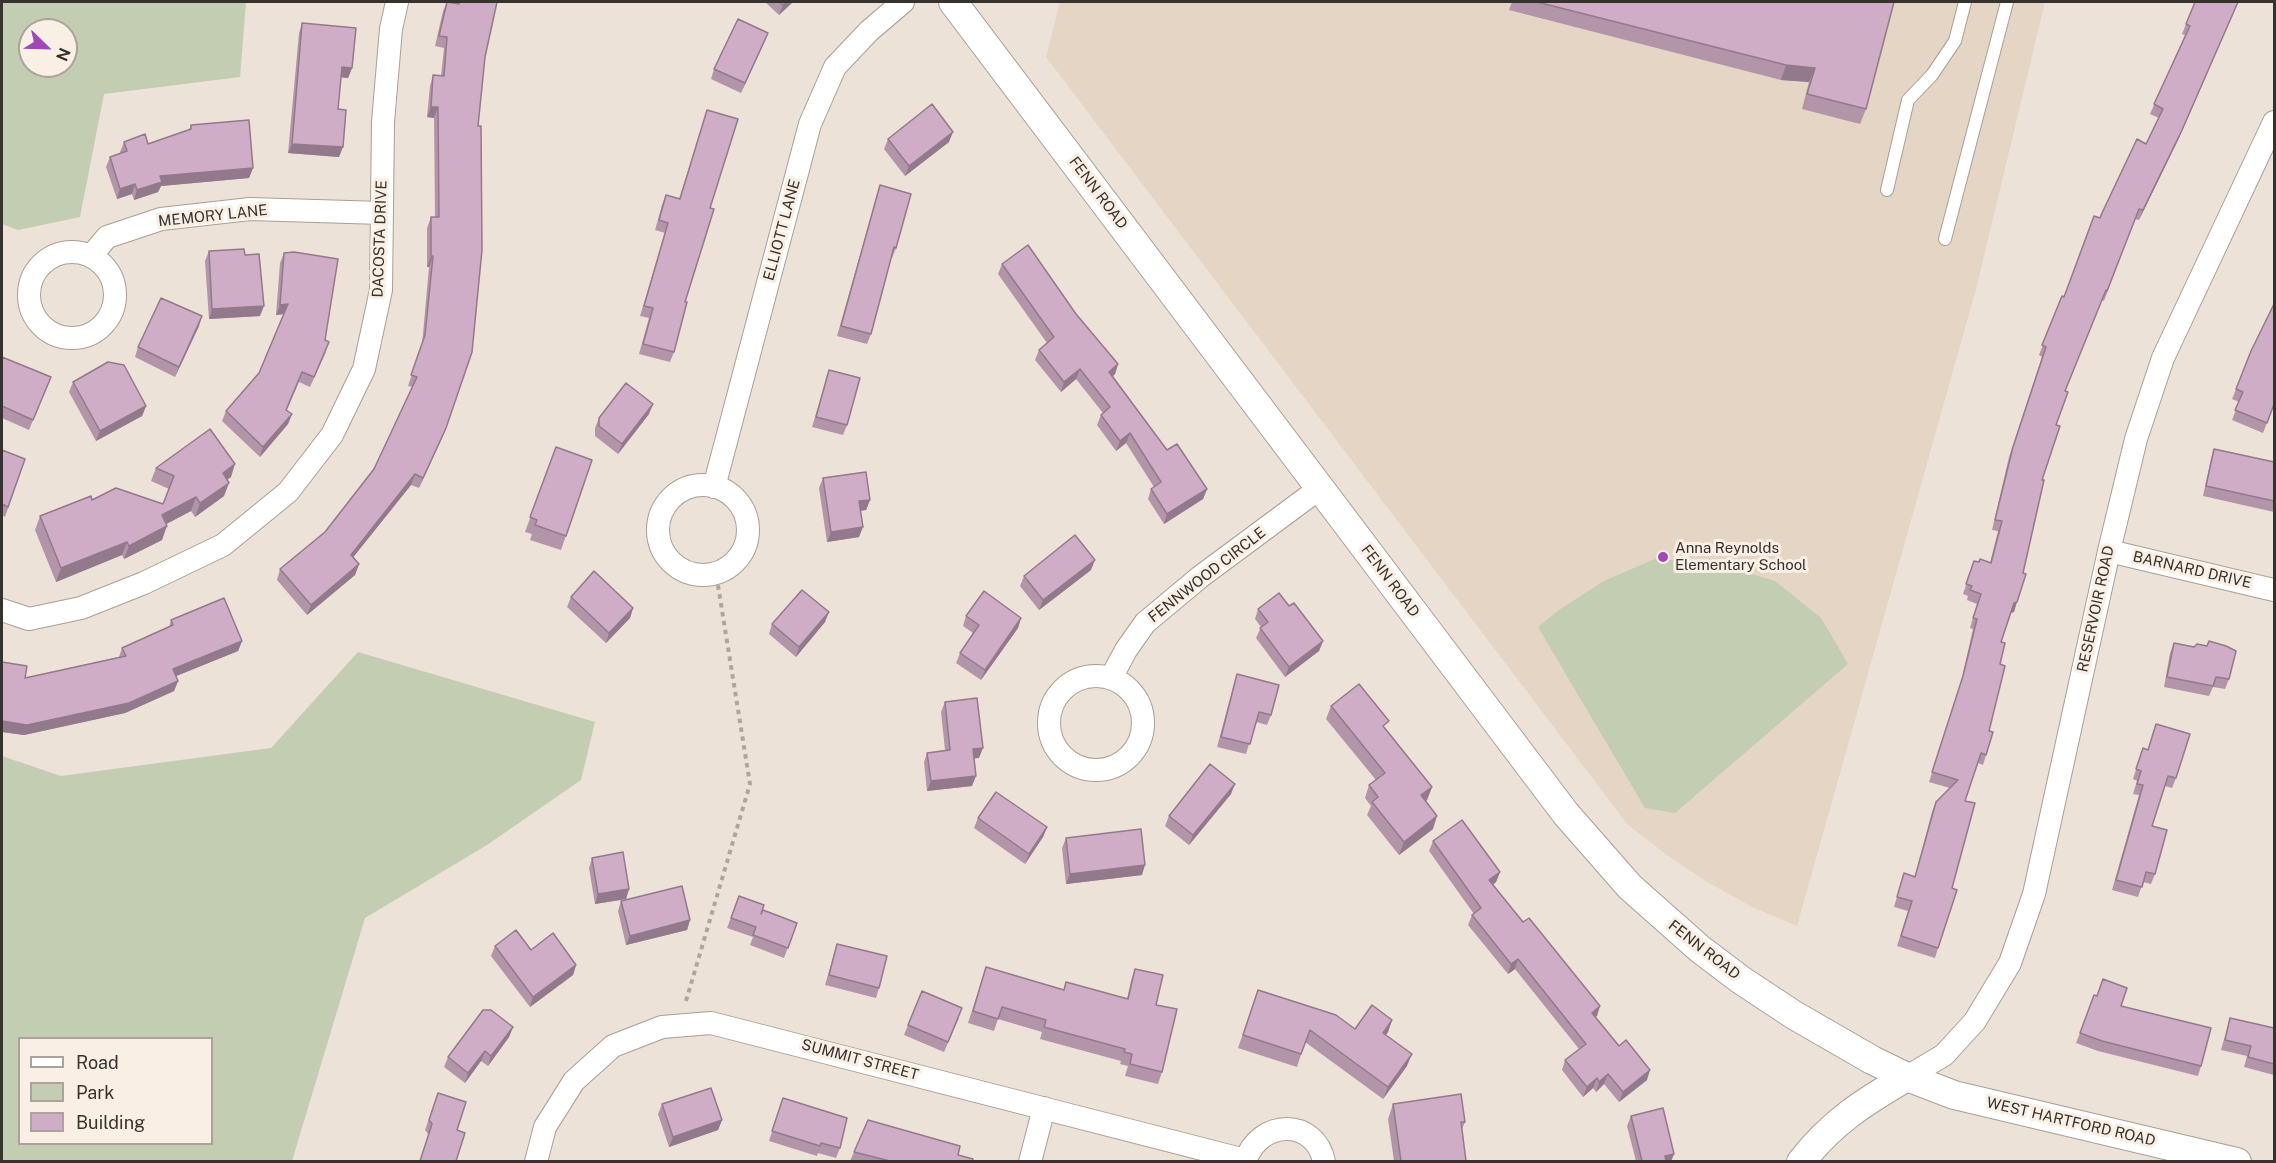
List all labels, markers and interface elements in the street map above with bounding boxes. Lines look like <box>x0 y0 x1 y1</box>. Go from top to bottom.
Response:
north arrow <box>18 18 78 78</box>
text: N <box>52 45 74 64</box>
street label: FENN ROAD <box>1065 153 1131 233</box>
street label: ELLIOTT LANE <box>760 177 804 283</box>
street label: DACOSTA DRIVE <box>369 180 391 298</box>
street label: MEMORY LANE <box>157 201 269 231</box>
street label: FENNWOOD CIRCLE <box>1145 524 1269 626</box>
place label: Anna Reynolds Elementary School <box>1675 539 1807 574</box>
street label: FENN ROAD <box>1357 541 1423 621</box>
street label: RESERVOIR ROAD <box>2074 544 2118 674</box>
street label: BARNARD DRIVE <box>2131 548 2253 592</box>
marker: Anna Reynolds Elementary School <box>1656 550 1670 564</box>
street label: FENN ROAD <box>1665 916 1743 984</box>
street label: SUMMIT STREET <box>799 1036 921 1084</box>
legend <box>18 1037 213 1145</box>
text: Road <box>76 1052 119 1073</box>
text: Park <box>76 1082 114 1103</box>
street label: WEST HARTFORD ROAD <box>1985 1094 2157 1150</box>
text: Building <box>76 1112 145 1133</box>

